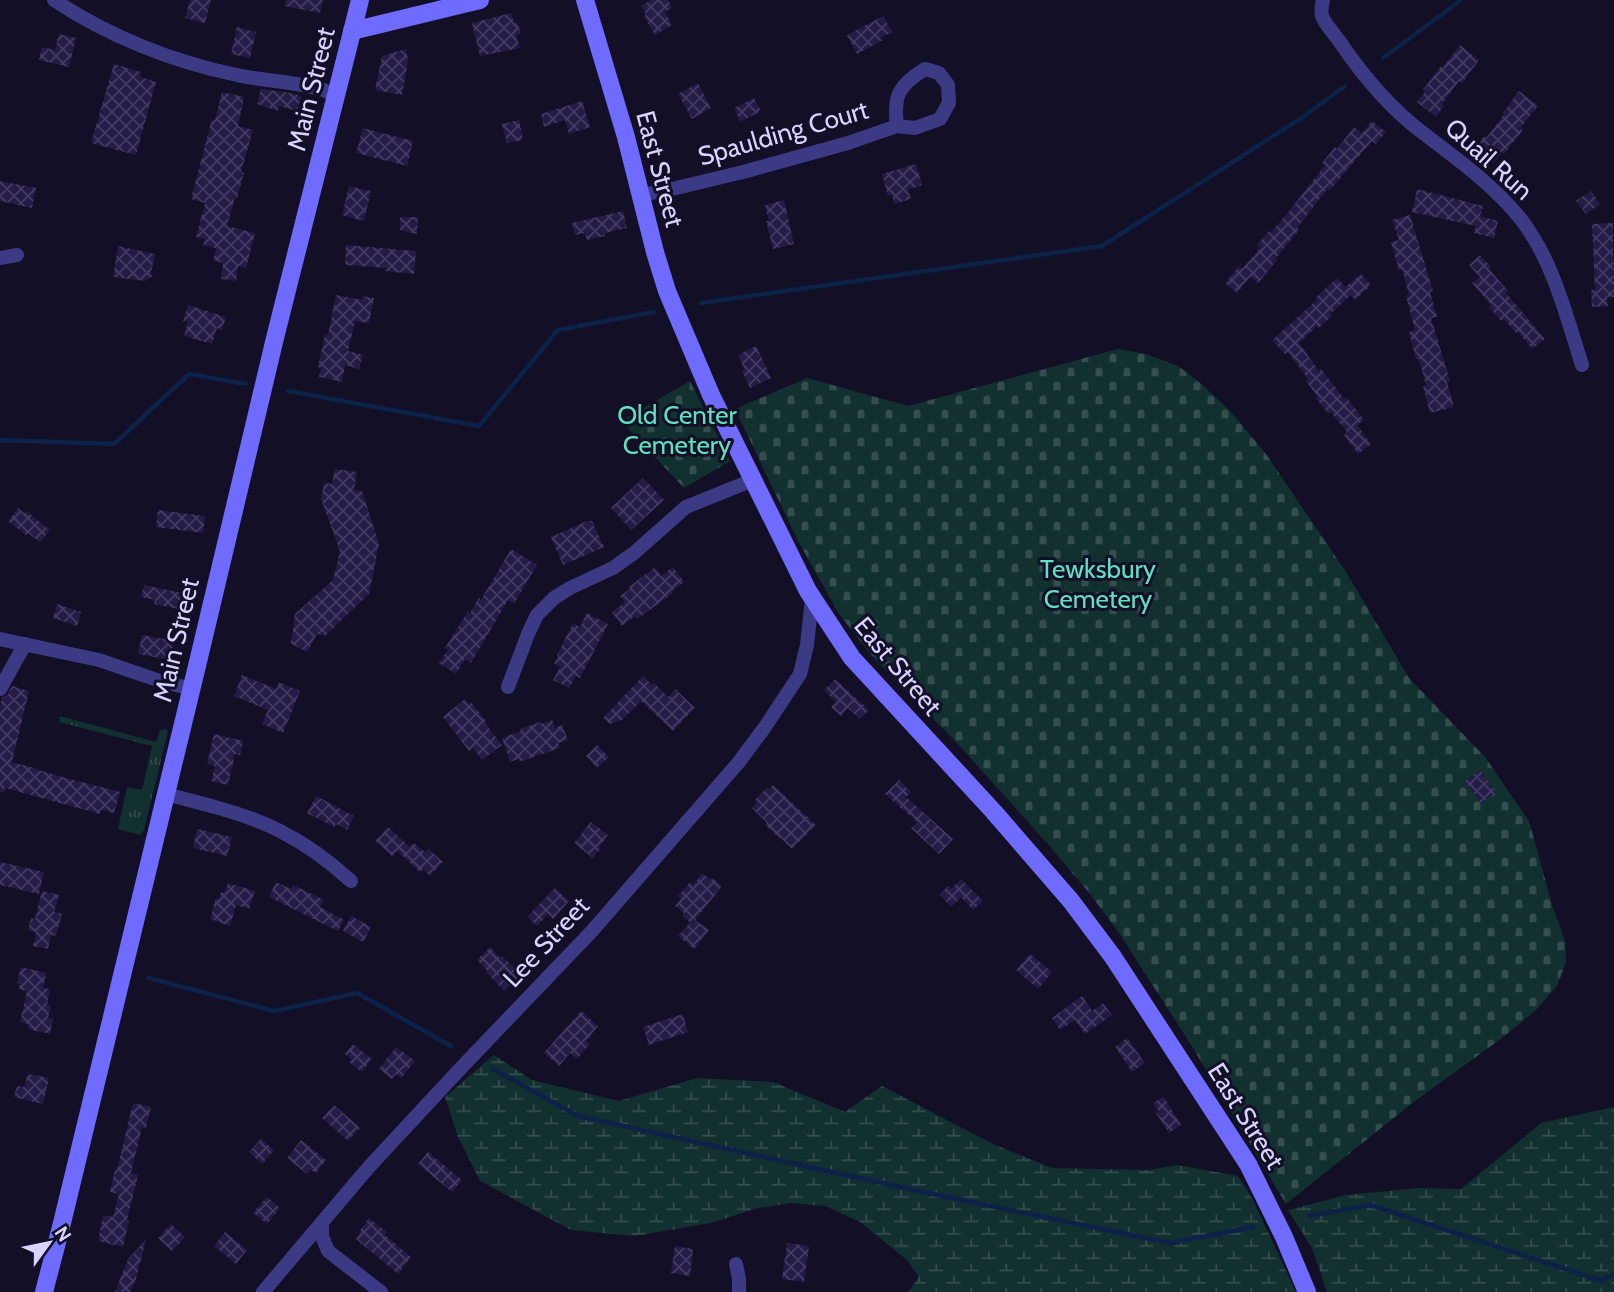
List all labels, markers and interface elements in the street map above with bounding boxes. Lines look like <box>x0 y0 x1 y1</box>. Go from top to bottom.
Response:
street label: Main Street <box>280 24 342 154</box>
street label: Spaulding Court <box>694 93 872 173</box>
street label: East Street <box>629 107 691 231</box>
street label: Quail Run <box>1439 111 1539 207</box>
park label: Old Center Cemetery <box>617 399 738 461</box>
park label: Tewksbury Cemetery <box>1040 553 1156 615</box>
street label: Main Street <box>146 575 206 705</box>
street label: East Street <box>847 610 949 722</box>
street label: Lee Street <box>496 890 596 994</box>
street label: East Street <box>1201 1057 1291 1175</box>
north arrow <box>14 1208 84 1278</box>
text: N <box>50 1222 76 1246</box>

